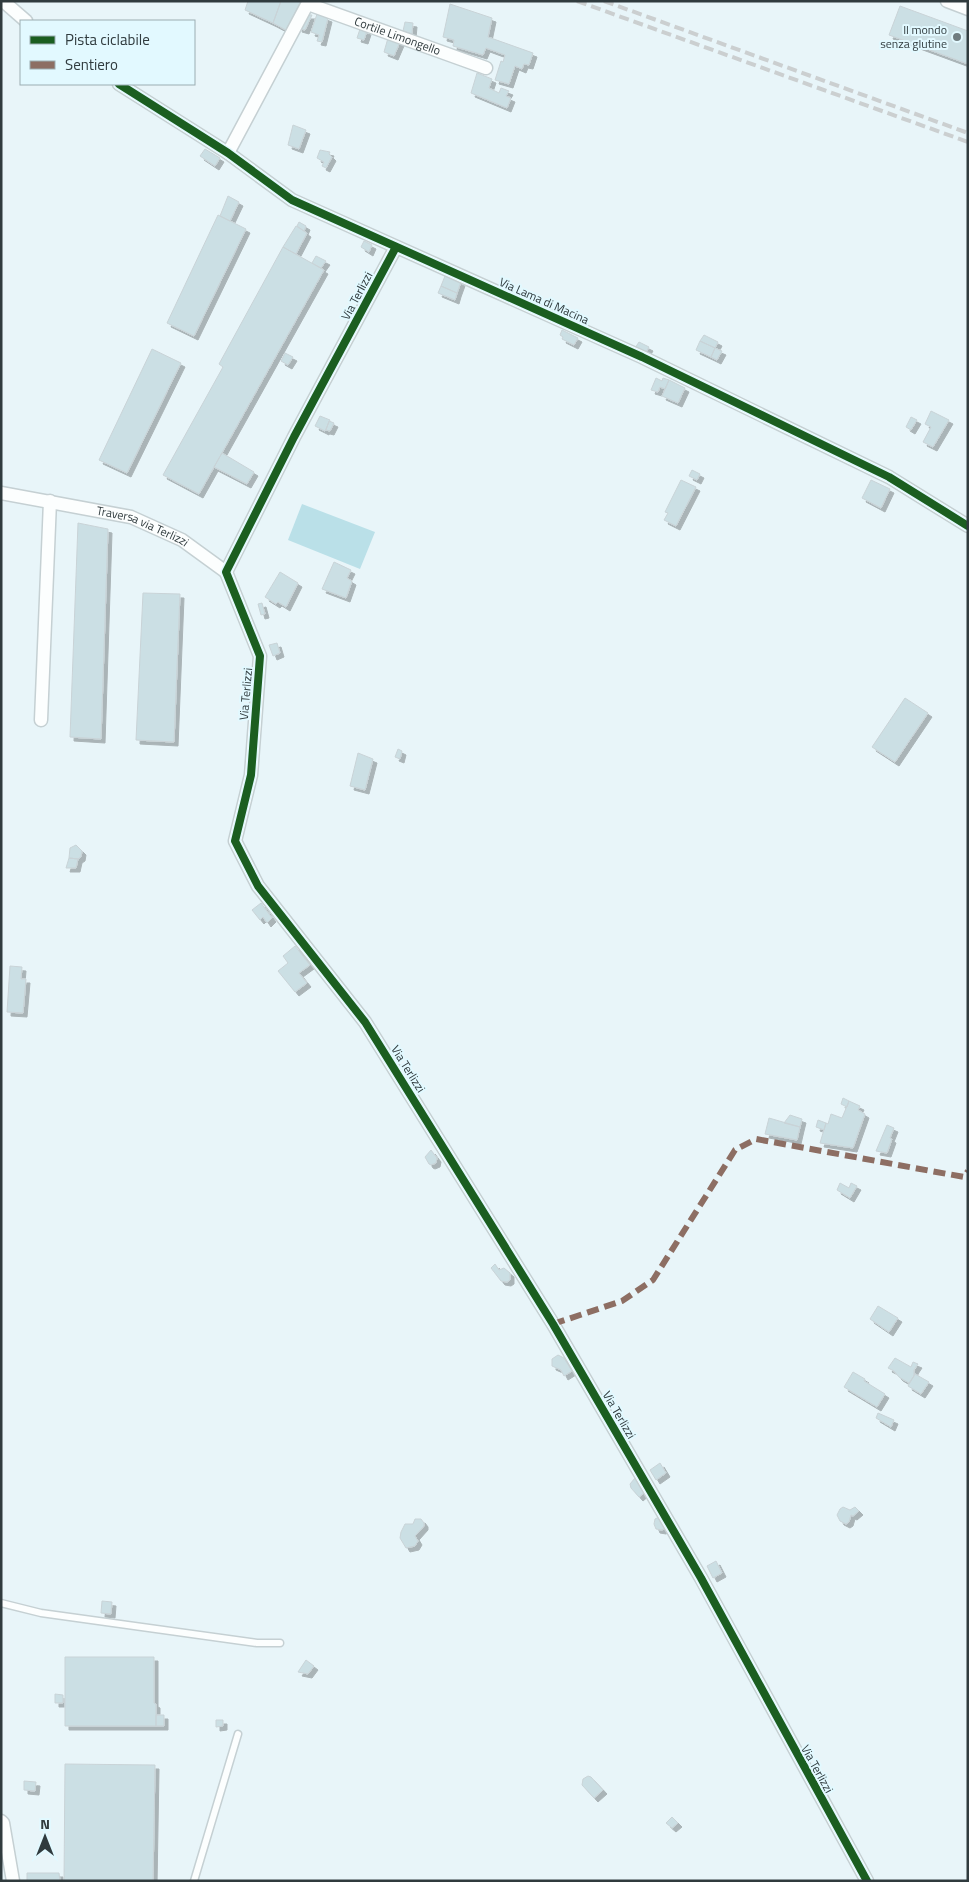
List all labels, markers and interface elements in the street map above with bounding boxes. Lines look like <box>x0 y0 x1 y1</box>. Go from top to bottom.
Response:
street label: Cortile Limongello <box>352 11 443 60</box>
legend <box>20 20 195 85</box>
place label: Il mondo senza glutine <box>880 20 947 53</box>
text: Pista ciclabile <box>65 28 150 51</box>
marker: Il mondo senza glutine <box>951 31 963 43</box>
text: Sentiero <box>65 53 118 76</box>
street label: Via Terlizzi <box>336 268 377 323</box>
street label: Via Lama di Macina <box>496 272 592 329</box>
street label: Traversa via Terlizzi <box>95 501 193 551</box>
street label: Via Terlizzi <box>234 667 257 721</box>
street label: Via Terlizzi <box>386 1041 430 1096</box>
street label: Via Terlizzi <box>598 1387 641 1442</box>
street label: Via Terlizzi <box>796 1741 839 1796</box>
north arrow <box>20 1812 70 1862</box>
text: N <box>40 1813 50 1834</box>

